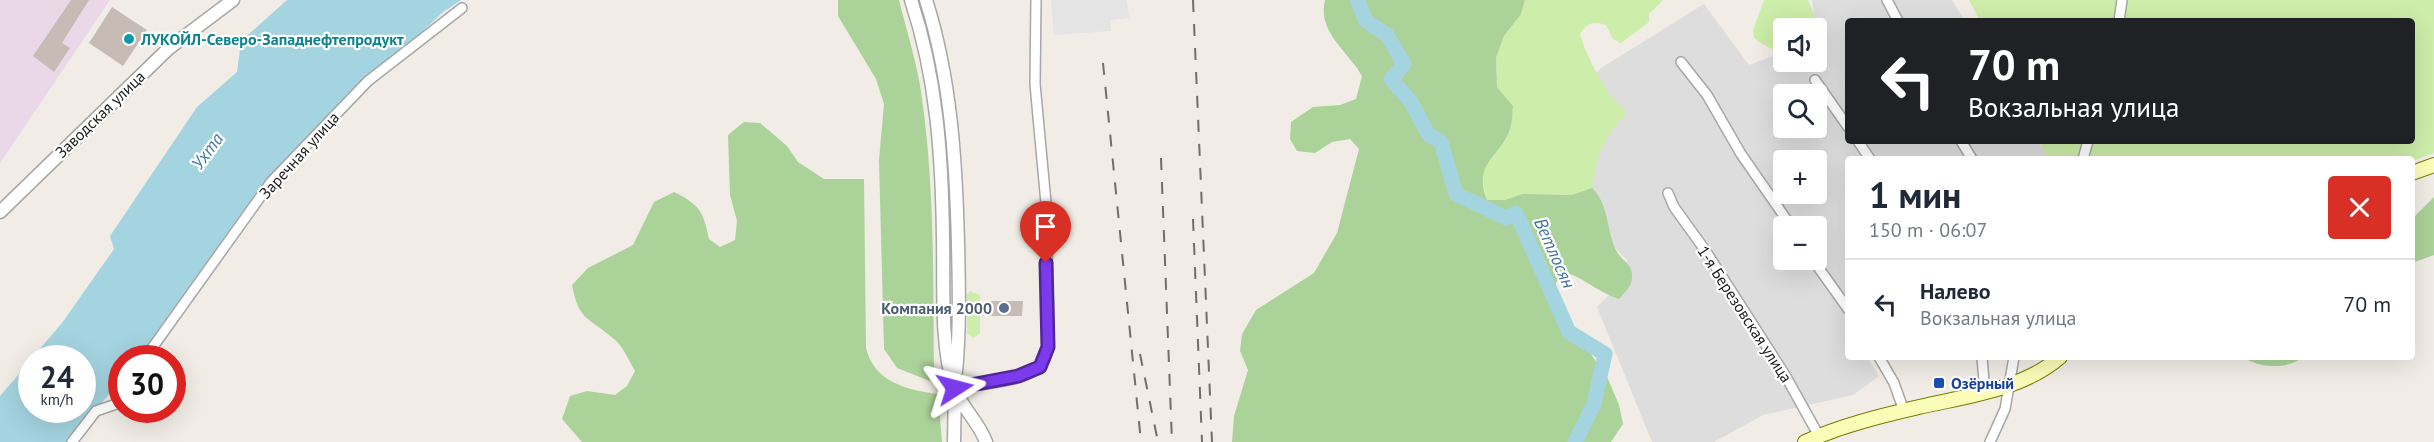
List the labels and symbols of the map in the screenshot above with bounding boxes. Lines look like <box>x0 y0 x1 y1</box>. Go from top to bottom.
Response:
place label: ЛУКОЙЛ-Северо-Западнефтепродукт <box>140 29 404 49</box>
marker: ЛУКОЙЛ-Северо-Западнефтепродукт <box>122 32 136 46</box>
street label: Заводская улица <box>51 66 149 162</box>
street label: Заречная улица <box>255 107 343 203</box>
water label: Ухта <box>186 128 228 174</box>
pin <box>1020 201 1071 263</box>
water label: Ветлосян <box>1529 214 1581 292</box>
street label: 1-я Березовская улица <box>1693 242 1797 386</box>
place label: Компания 2000 <box>881 298 992 318</box>
marker: Компания 2000 <box>997 301 1011 315</box>
speed limit sign: 30 <box>108 345 186 423</box>
position arrow <box>923 356 987 420</box>
place label: Озёрный <box>1951 373 2014 393</box>
marker: Озёрный <box>1932 376 1946 390</box>

